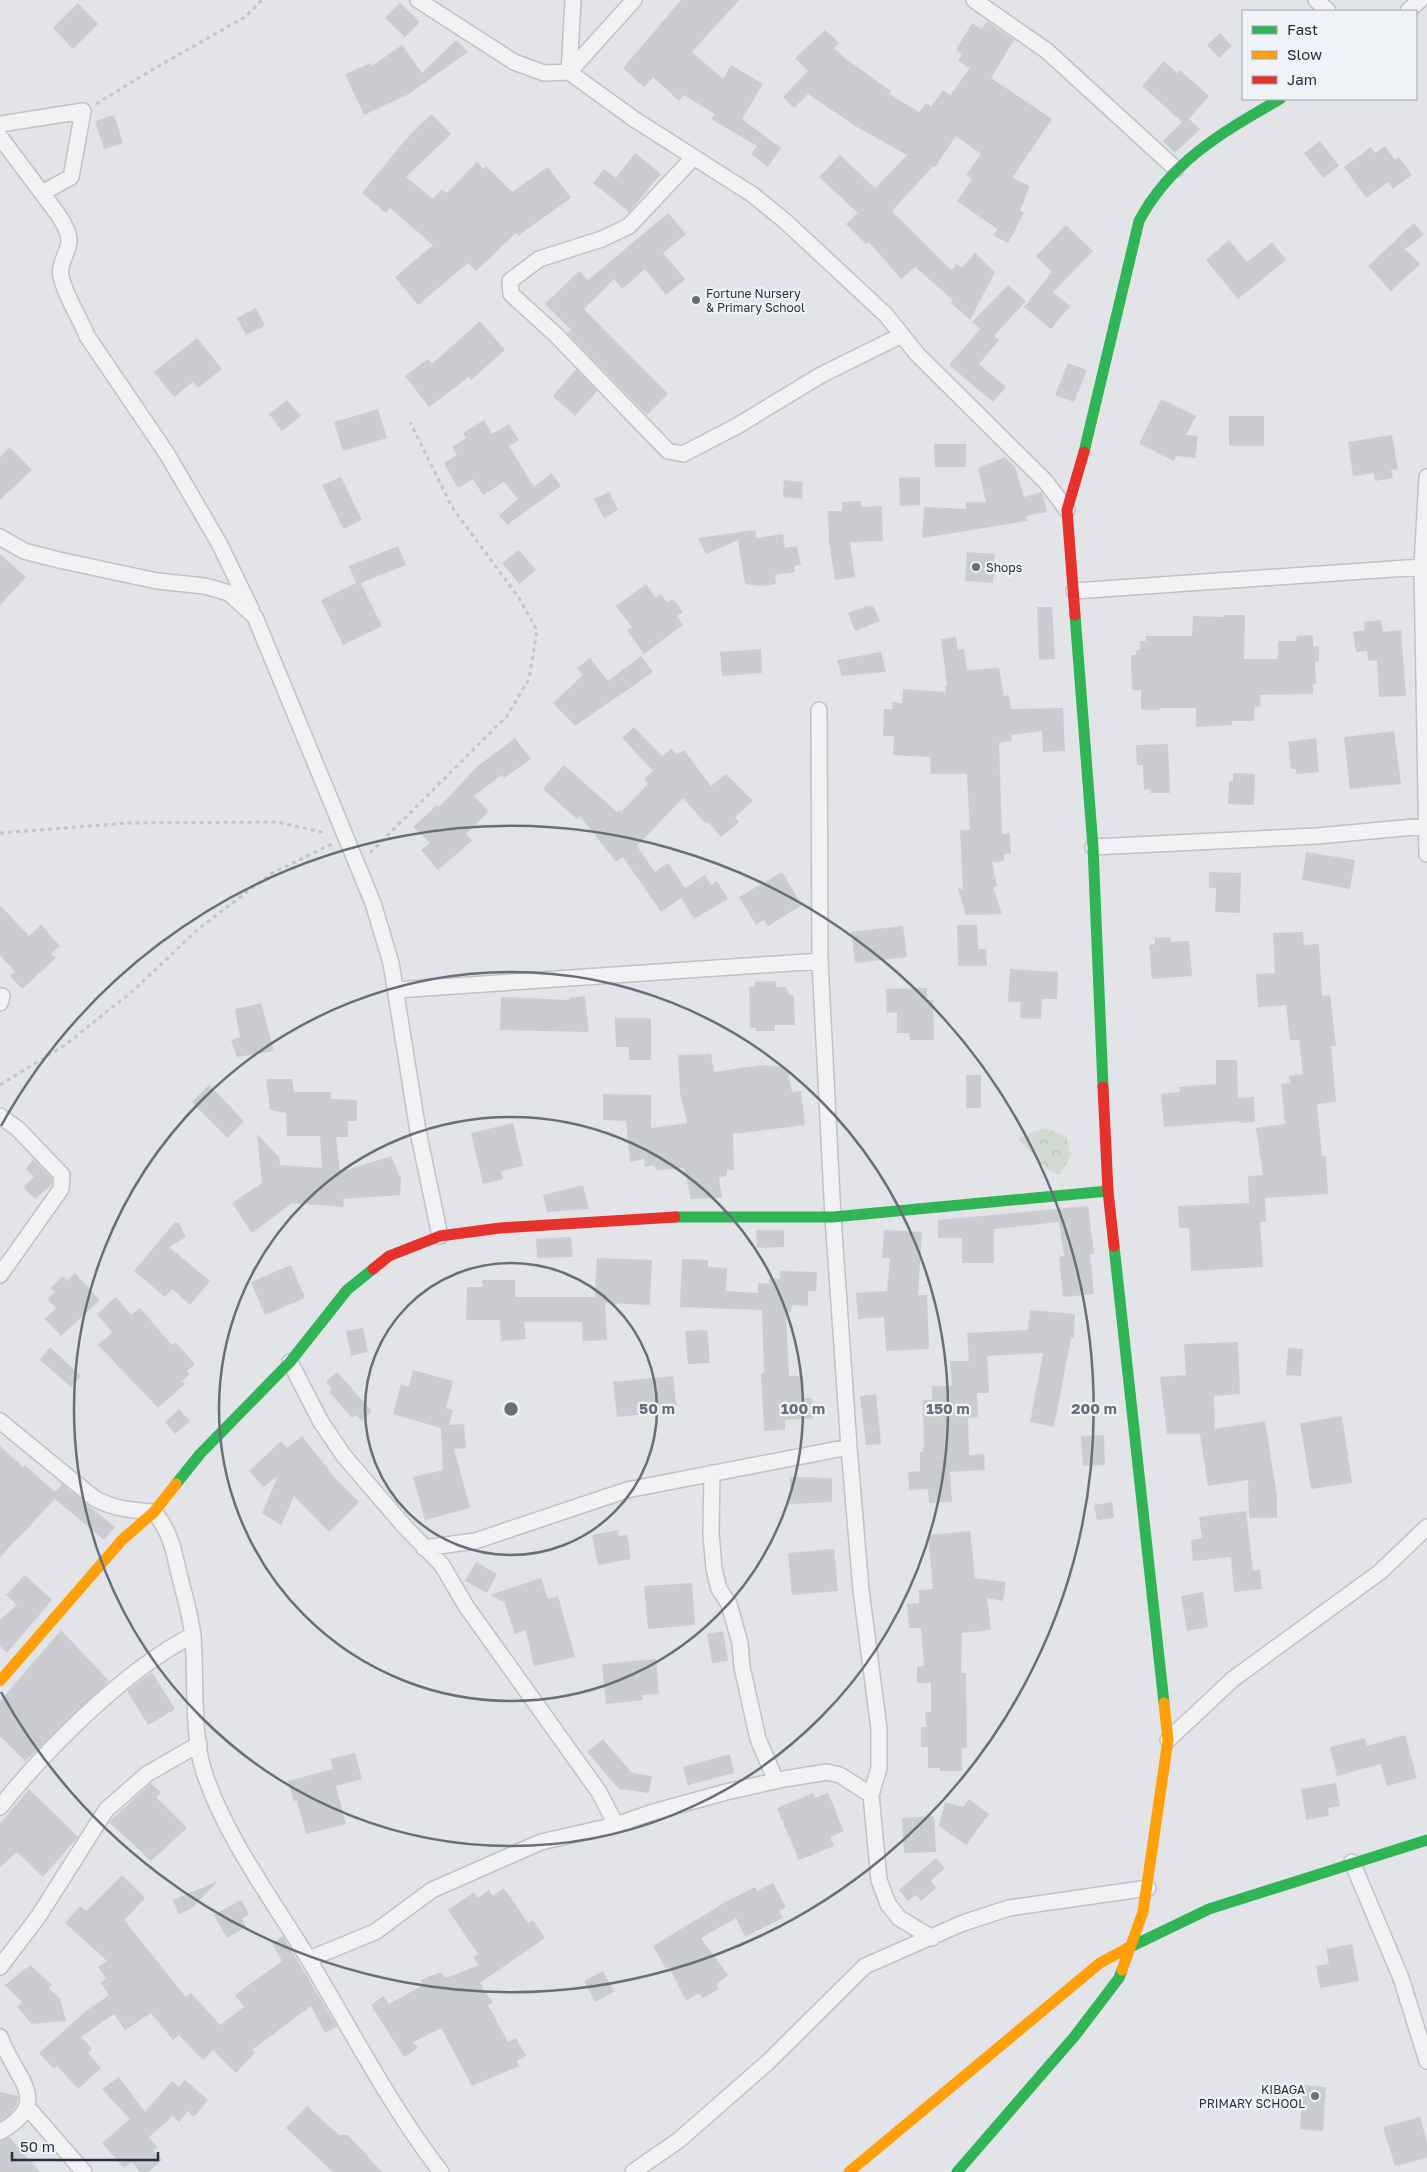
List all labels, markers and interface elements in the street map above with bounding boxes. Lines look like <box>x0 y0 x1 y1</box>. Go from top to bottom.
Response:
legend <box>1242 10 1417 100</box>
text: Fast <box>1287 20 1318 38</box>
text: Slow <box>1287 45 1322 63</box>
text: Jam <box>1287 70 1317 88</box>
place label: Fortune Nursery & Primary School <box>706 286 805 315</box>
marker: Fortune Nursery & Primary School <box>690 294 702 306</box>
place label: Shops <box>986 560 1022 575</box>
marker: Shops <box>970 561 982 573</box>
text: 50 m <box>639 1399 675 1417</box>
text: 100 m <box>781 1399 825 1417</box>
text: 150 m <box>926 1399 970 1417</box>
text: 200 m <box>1071 1399 1117 1417</box>
centre of rings <box>502 1400 520 1418</box>
place label: KIBAGA PRIMARY SCHOOL <box>1199 2082 1305 2111</box>
marker: KIBAGA PRIMARY SCHOOL <box>1309 2090 1321 2102</box>
scale bar <box>12 2130 159 2162</box>
text: 50 m <box>20 2137 55 2155</box>

